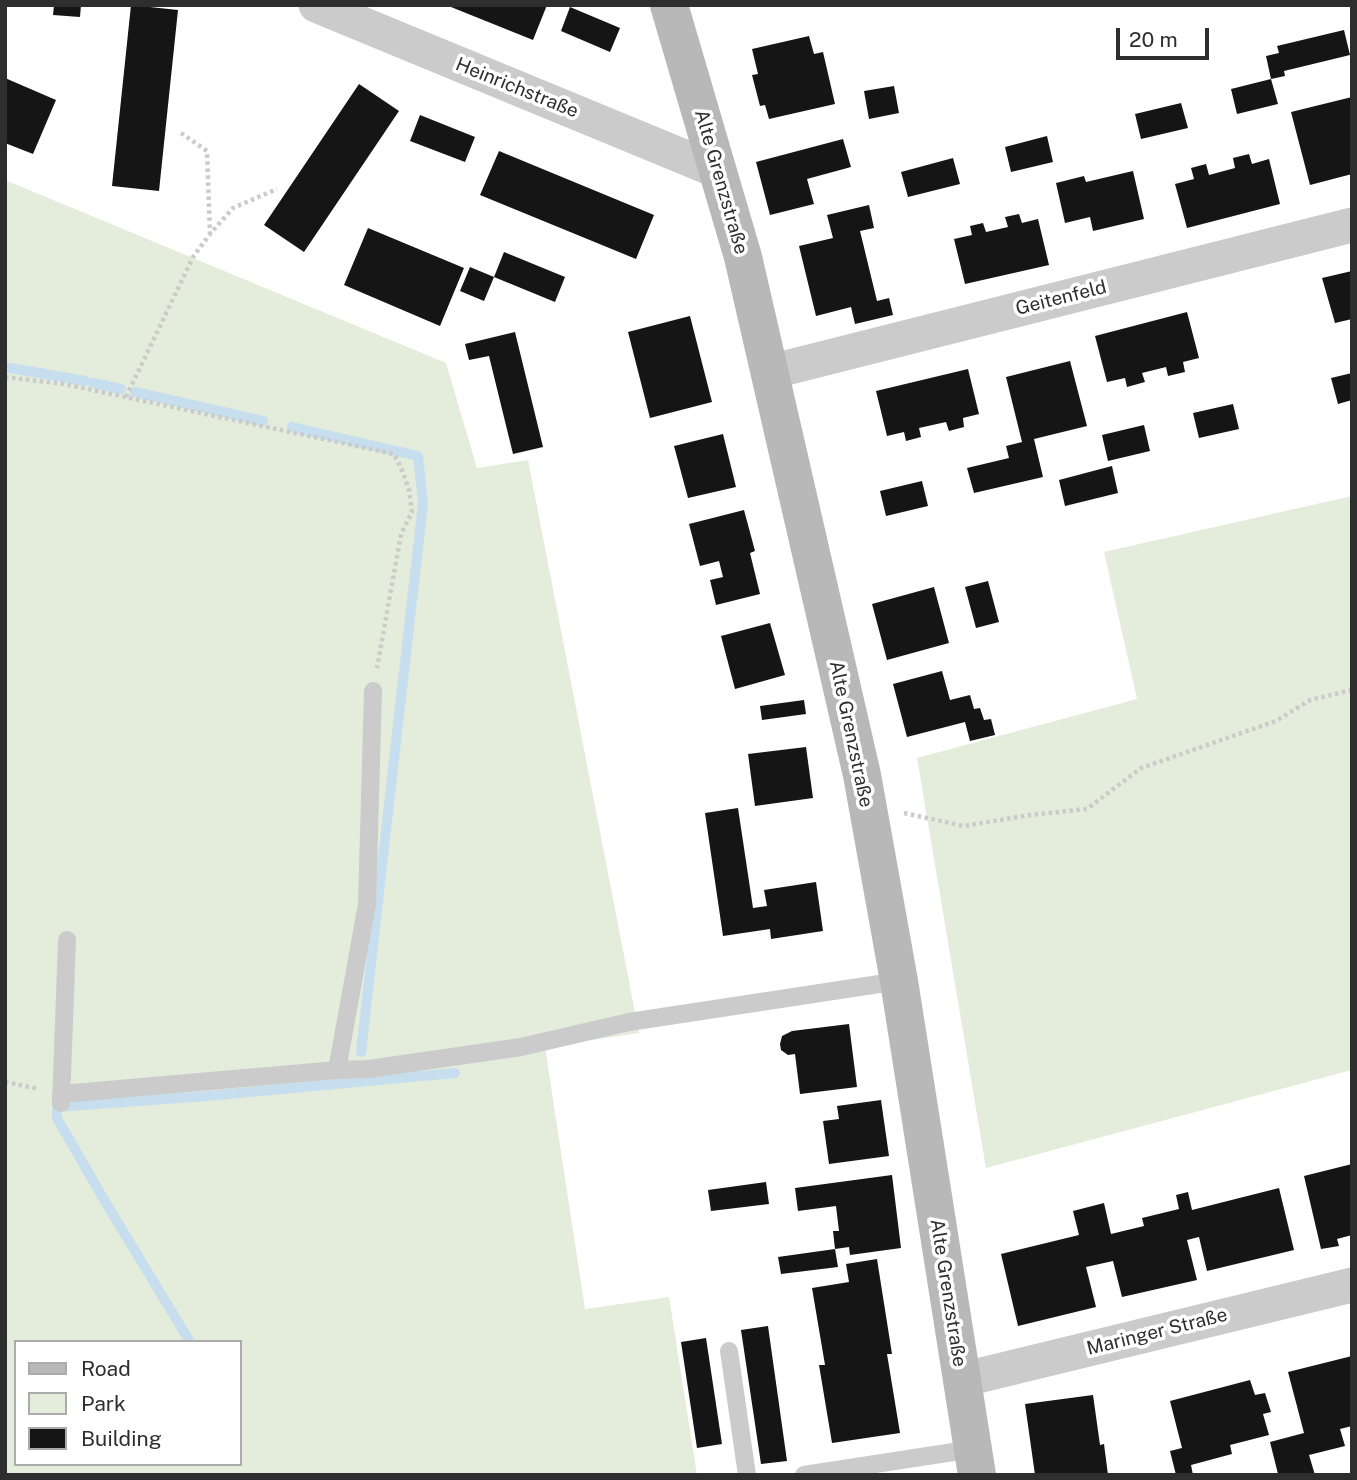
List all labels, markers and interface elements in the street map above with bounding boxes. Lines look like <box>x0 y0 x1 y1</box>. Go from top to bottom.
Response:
scale bar <box>1119 14 1212 58</box>
text: 20 m <box>1129 27 1178 52</box>
street label: Heinrichstraße <box>452 53 582 123</box>
street label: Alte Grenzstraße <box>689 107 753 257</box>
street label: Geitenfeld <box>1013 276 1109 320</box>
street label: Alte Grenzstraße <box>824 659 878 809</box>
street label: Alte Grenzstraße <box>925 1217 971 1369</box>
street label: Maringer Straße <box>1084 1304 1230 1360</box>
legend <box>14 1340 242 1466</box>
text: Road <box>81 1356 131 1381</box>
text: Park <box>81 1391 126 1416</box>
text: Building <box>81 1426 162 1451</box>

